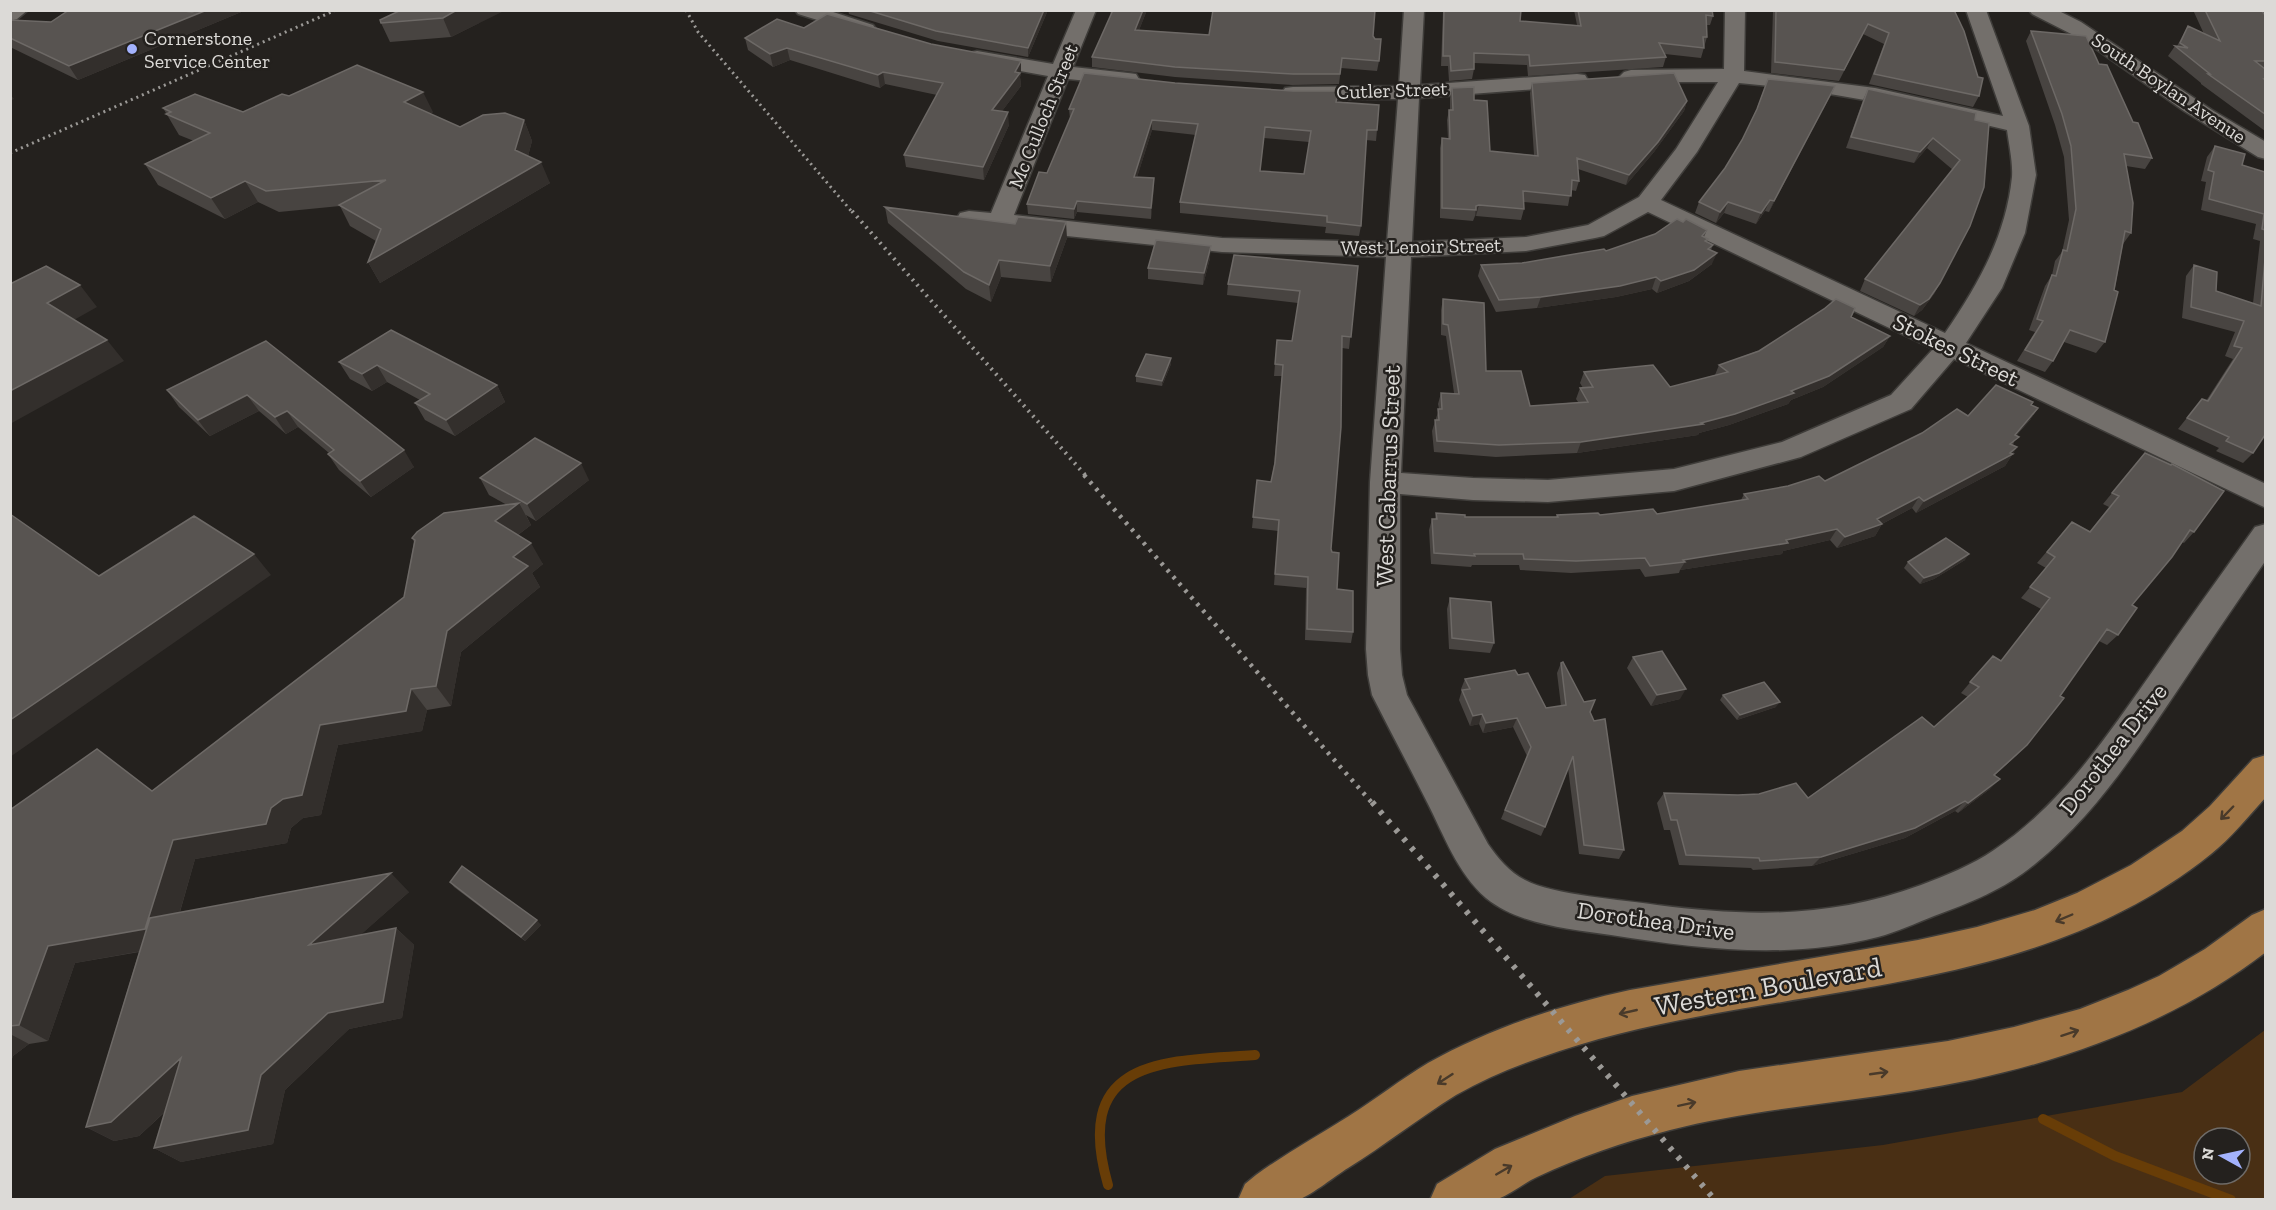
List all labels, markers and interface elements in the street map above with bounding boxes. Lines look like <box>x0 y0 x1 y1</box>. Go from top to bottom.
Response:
place label: Cornerstone Service Center <box>144 26 270 73</box>
street label: South Boylan Avenue <box>2087 27 2251 149</box>
street label: Mc Culloch Street <box>1003 40 1083 192</box>
marker: Cornerstone Service Center <box>125 42 139 56</box>
street label: Cutler Street <box>1336 76 1449 104</box>
street label: West Lenoir Street <box>1340 233 1502 259</box>
street label: Stokes Street <box>1888 307 2024 393</box>
street label: West Cabarrus Street <box>1369 365 1406 587</box>
street label: Dorothea Drive <box>2052 677 2173 820</box>
one-way arrow <box>2219 806 2234 821</box>
street label: Dorothea Drive <box>1575 895 1737 946</box>
one-way arrow <box>2055 913 2074 924</box>
street label: Western Boulevard <box>1652 950 1884 1023</box>
one-way arrow <box>1619 1006 1638 1018</box>
one-way arrow <box>2060 1027 2079 1038</box>
one-way arrow <box>1869 1067 1889 1078</box>
one-way arrow <box>1437 1072 1454 1085</box>
one-way arrow <box>1677 1098 1696 1109</box>
north arrow <box>2192 1126 2252 1186</box>
text: N <box>2197 1147 2218 1161</box>
one-way arrow <box>1495 1164 1512 1176</box>

